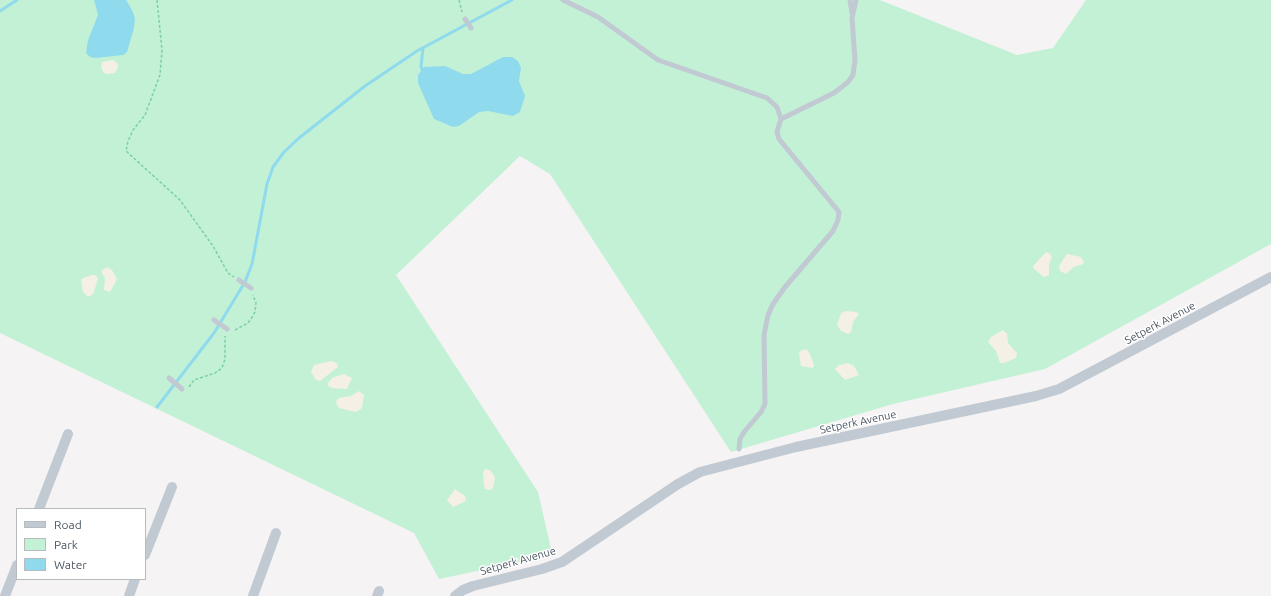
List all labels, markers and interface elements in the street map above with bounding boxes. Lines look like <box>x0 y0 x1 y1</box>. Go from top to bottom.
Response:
street label: Setperk Avenue <box>1122 299 1198 347</box>
street label: Setperk Avenue <box>818 407 898 437</box>
legend <box>16 508 146 580</box>
text: Road <box>54 518 82 531</box>
text: Park <box>54 538 78 551</box>
street label: Setperk Avenue <box>479 544 557 578</box>
text: Water <box>54 558 87 571</box>

